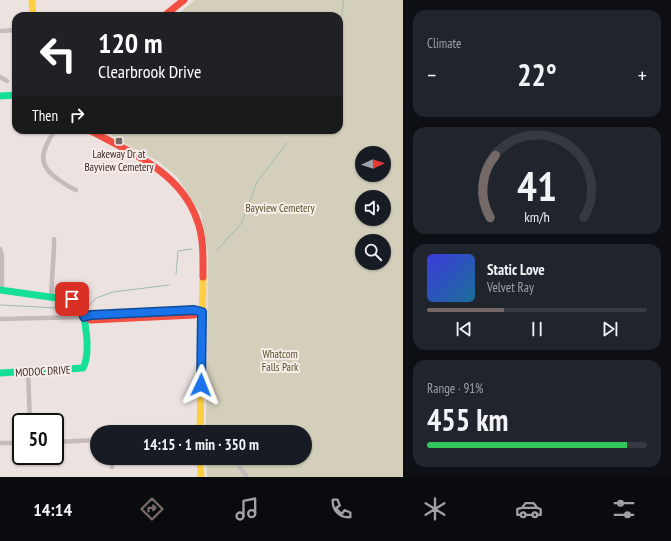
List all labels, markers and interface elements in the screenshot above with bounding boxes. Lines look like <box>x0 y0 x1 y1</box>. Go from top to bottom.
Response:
text: 120 m <box>98 24 162 61</box>
icon: left <box>32 28 84 80</box>
text: Climate <box>427 35 461 52</box>
text: 22° <box>517 55 557 94</box>
text: Clearbrook Drive <box>98 60 201 83</box>
text: − <box>427 61 436 89</box>
text: + <box>638 61 647 89</box>
icon: right <box>66 104 88 126</box>
text: Then <box>32 106 58 125</box>
marker: Lakeway Dr at Bayview Cemetery <box>114 136 124 146</box>
north arrow <box>355 146 391 182</box>
map controls <box>355 146 391 270</box>
place label: Lakeway Dr at Bayview Cemetery <box>84 147 154 174</box>
text: 41 <box>517 159 557 212</box>
button: sound <box>355 190 391 226</box>
park label: Bayview Cemetery <box>245 201 315 215</box>
text: km/h <box>524 207 550 226</box>
button: search <box>355 234 391 270</box>
text: Static Love <box>487 260 545 279</box>
text: Velvet Ray <box>487 279 534 296</box>
pin <box>55 282 89 316</box>
icon: arrive <box>61 288 83 310</box>
icon: previous <box>453 318 475 340</box>
icon: pause <box>526 318 548 340</box>
icon: next <box>599 318 621 340</box>
park label: Whatcom Falls Park <box>262 347 299 374</box>
street label: MODOC DRIVE <box>15 363 71 379</box>
position arrow <box>180 364 222 406</box>
text: Range · 91% <box>427 380 483 397</box>
text: 455 km <box>427 400 508 439</box>
speed limit sign: 50 <box>12 413 64 465</box>
text: 14:15 · 1 min · 350 m <box>143 435 259 454</box>
icon: directions <box>138 495 166 523</box>
icon: music <box>233 495 261 523</box>
icon: phone <box>327 495 355 523</box>
icon: climate <box>421 495 449 523</box>
icon: car <box>515 495 543 523</box>
icon: filters <box>610 495 638 523</box>
text: 14:14 <box>33 498 72 521</box>

